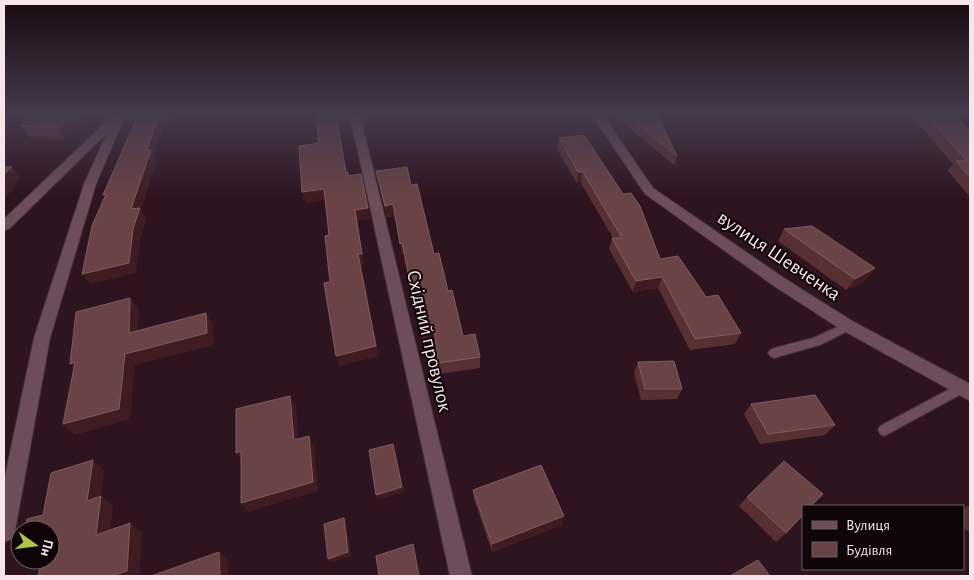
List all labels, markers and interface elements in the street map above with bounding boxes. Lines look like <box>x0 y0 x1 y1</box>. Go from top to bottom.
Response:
street label: вулиця Шевченка <box>714 208 844 304</box>
street label: Східний провулок <box>403 268 455 414</box>
legend <box>802 505 964 570</box>
text: Вулиця <box>846 518 890 533</box>
north arrow <box>10 520 60 570</box>
text: Пн <box>38 538 56 558</box>
text: Будівля <box>846 543 892 558</box>

